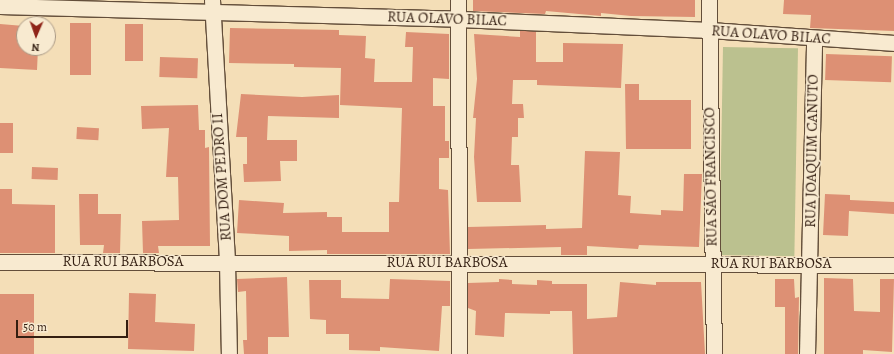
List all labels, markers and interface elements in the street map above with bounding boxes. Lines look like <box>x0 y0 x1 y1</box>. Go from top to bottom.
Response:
street label: RUA OLAVO BILAC <box>387 8 507 30</box>
north arrow <box>16 16 56 56</box>
street label: RUA OLAVO BILAC <box>711 22 831 48</box>
text: N <box>31 40 40 55</box>
street label: RUA JOAQUIM CANUTO <box>802 74 822 228</box>
street label: RUA SÃO FRANCISCO <box>701 107 721 247</box>
street label: RUA DOM PEDRO II <box>209 112 235 242</box>
street label: RUA RUI BARBOSA <box>62 253 184 271</box>
street label: RUA RUI BARBOSA <box>386 254 508 272</box>
street label: RUA RUI BARBOSA <box>710 255 832 273</box>
scale bar <box>18 312 130 338</box>
text: 50 m <box>23 319 47 335</box>

